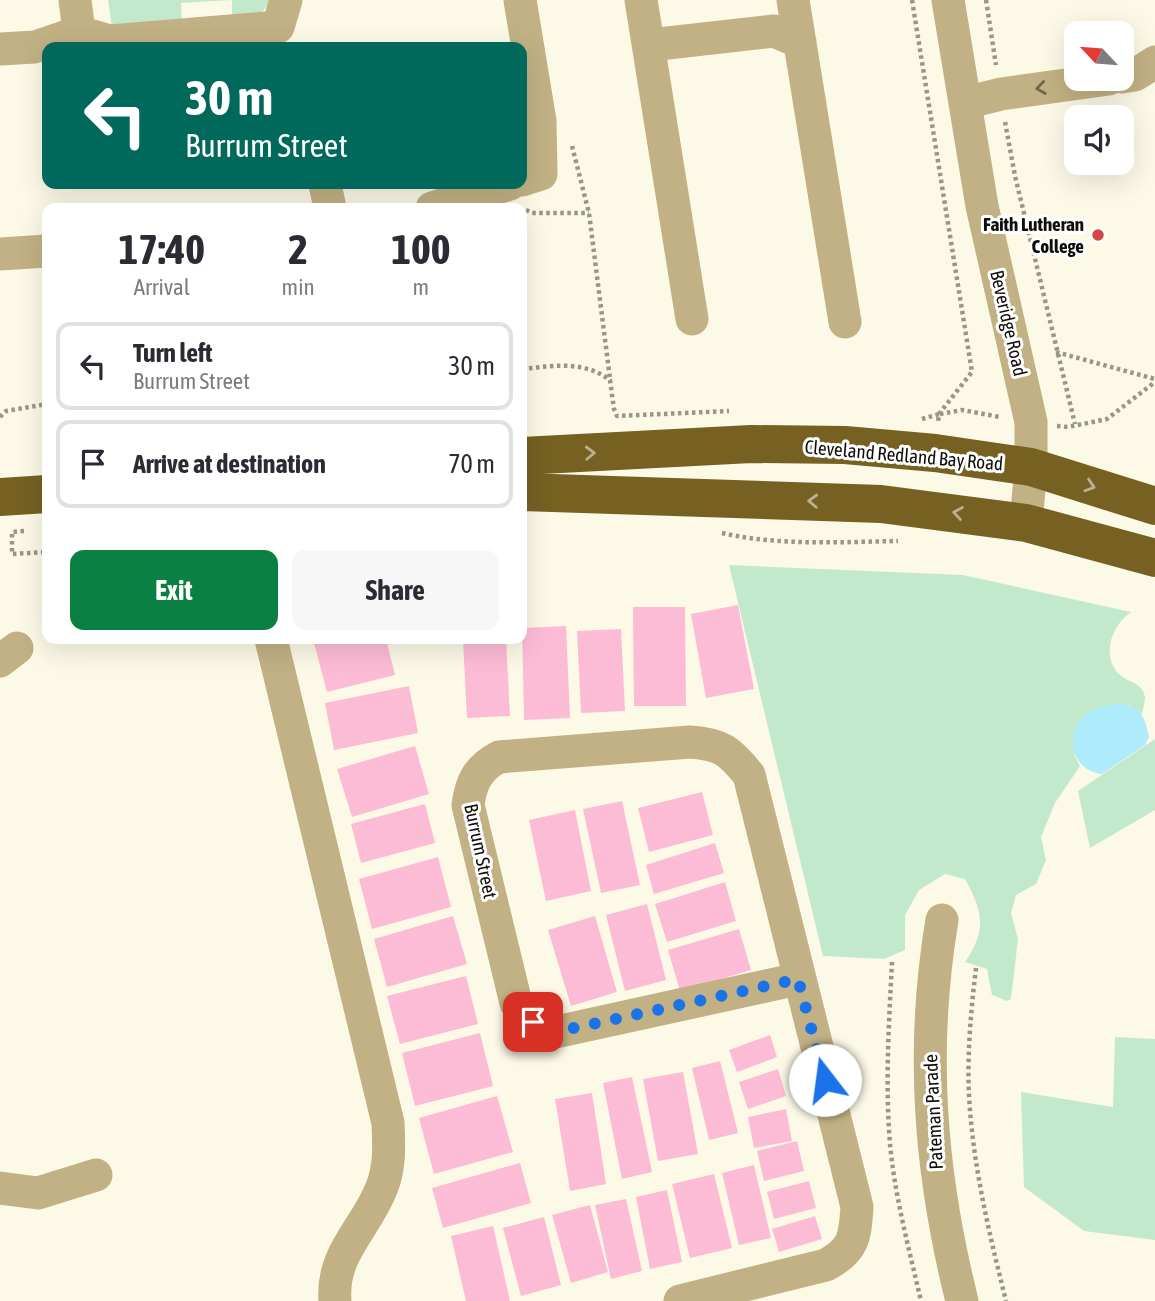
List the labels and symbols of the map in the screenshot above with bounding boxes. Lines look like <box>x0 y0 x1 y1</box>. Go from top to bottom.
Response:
north arrow <box>1064 21 1134 91</box>
one-way arrow <box>1035 81 1047 96</box>
place label: Faith Lutheran College <box>983 213 1084 257</box>
marker: Faith Lutheran College <box>1090 227 1106 243</box>
street label: Beveridge Road <box>986 268 1032 378</box>
street label: Cleveland Redland Bay Road <box>804 435 1004 475</box>
one-way arrow <box>584 446 595 461</box>
one-way arrow <box>1084 477 1096 492</box>
one-way arrow <box>807 494 818 509</box>
one-way arrow <box>952 506 964 521</box>
street label: Burrum Street <box>460 801 502 901</box>
pin <box>503 992 563 1052</box>
position arrow <box>788 1043 862 1117</box>
street label: Pateman Parade <box>919 1054 947 1170</box>

